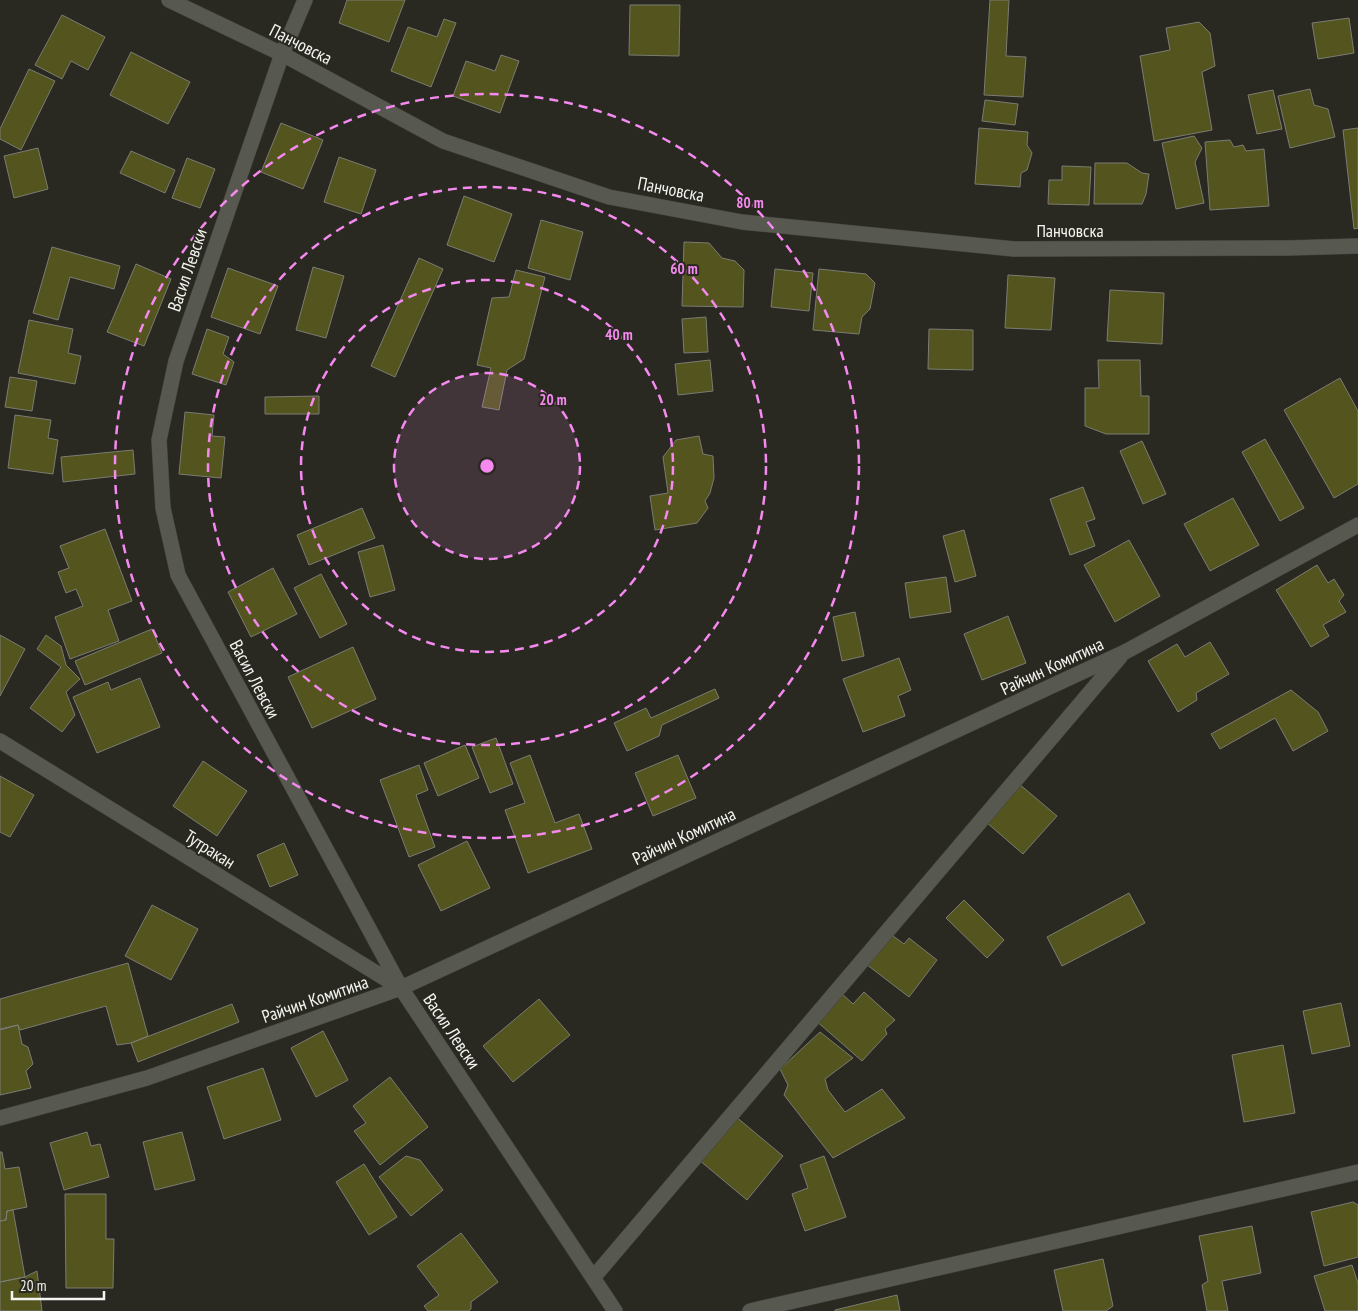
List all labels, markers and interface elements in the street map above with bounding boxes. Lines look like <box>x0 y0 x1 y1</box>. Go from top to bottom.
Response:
street label: Панчовска <box>266 18 336 70</box>
street label: Панчовска <box>636 171 706 207</box>
text: 80 m <box>736 193 764 212</box>
street label: Панчовска <box>1036 219 1104 242</box>
street label: Васил Левски <box>162 226 212 314</box>
text: 60 m <box>670 259 698 278</box>
text: 40 m <box>605 325 633 344</box>
text: 20 m <box>539 390 567 409</box>
centre of rings <box>478 457 496 475</box>
street label: Райчин Комитина <box>997 632 1107 700</box>
street label: Васил Левски <box>225 636 285 722</box>
street label: Райчин Комитина <box>629 802 739 870</box>
street label: Тутракан <box>180 824 240 874</box>
street label: Райчин Комитина <box>259 970 371 1028</box>
street label: Васил Левски <box>418 989 486 1073</box>
scale bar <box>12 1268 105 1300</box>
text: 20 m <box>20 1276 46 1295</box>

